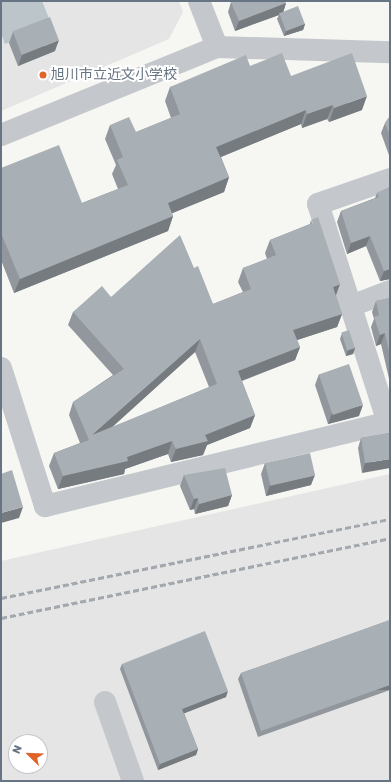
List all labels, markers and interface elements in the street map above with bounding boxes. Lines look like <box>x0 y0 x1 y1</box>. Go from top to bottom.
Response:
place label: 旭川市立近文小学校 <box>51 67 177 83</box>
marker: 旭川市立近文小学校 <box>38 70 48 80</box>
north arrow <box>8 734 48 774</box>
text: N <box>10 743 25 756</box>

